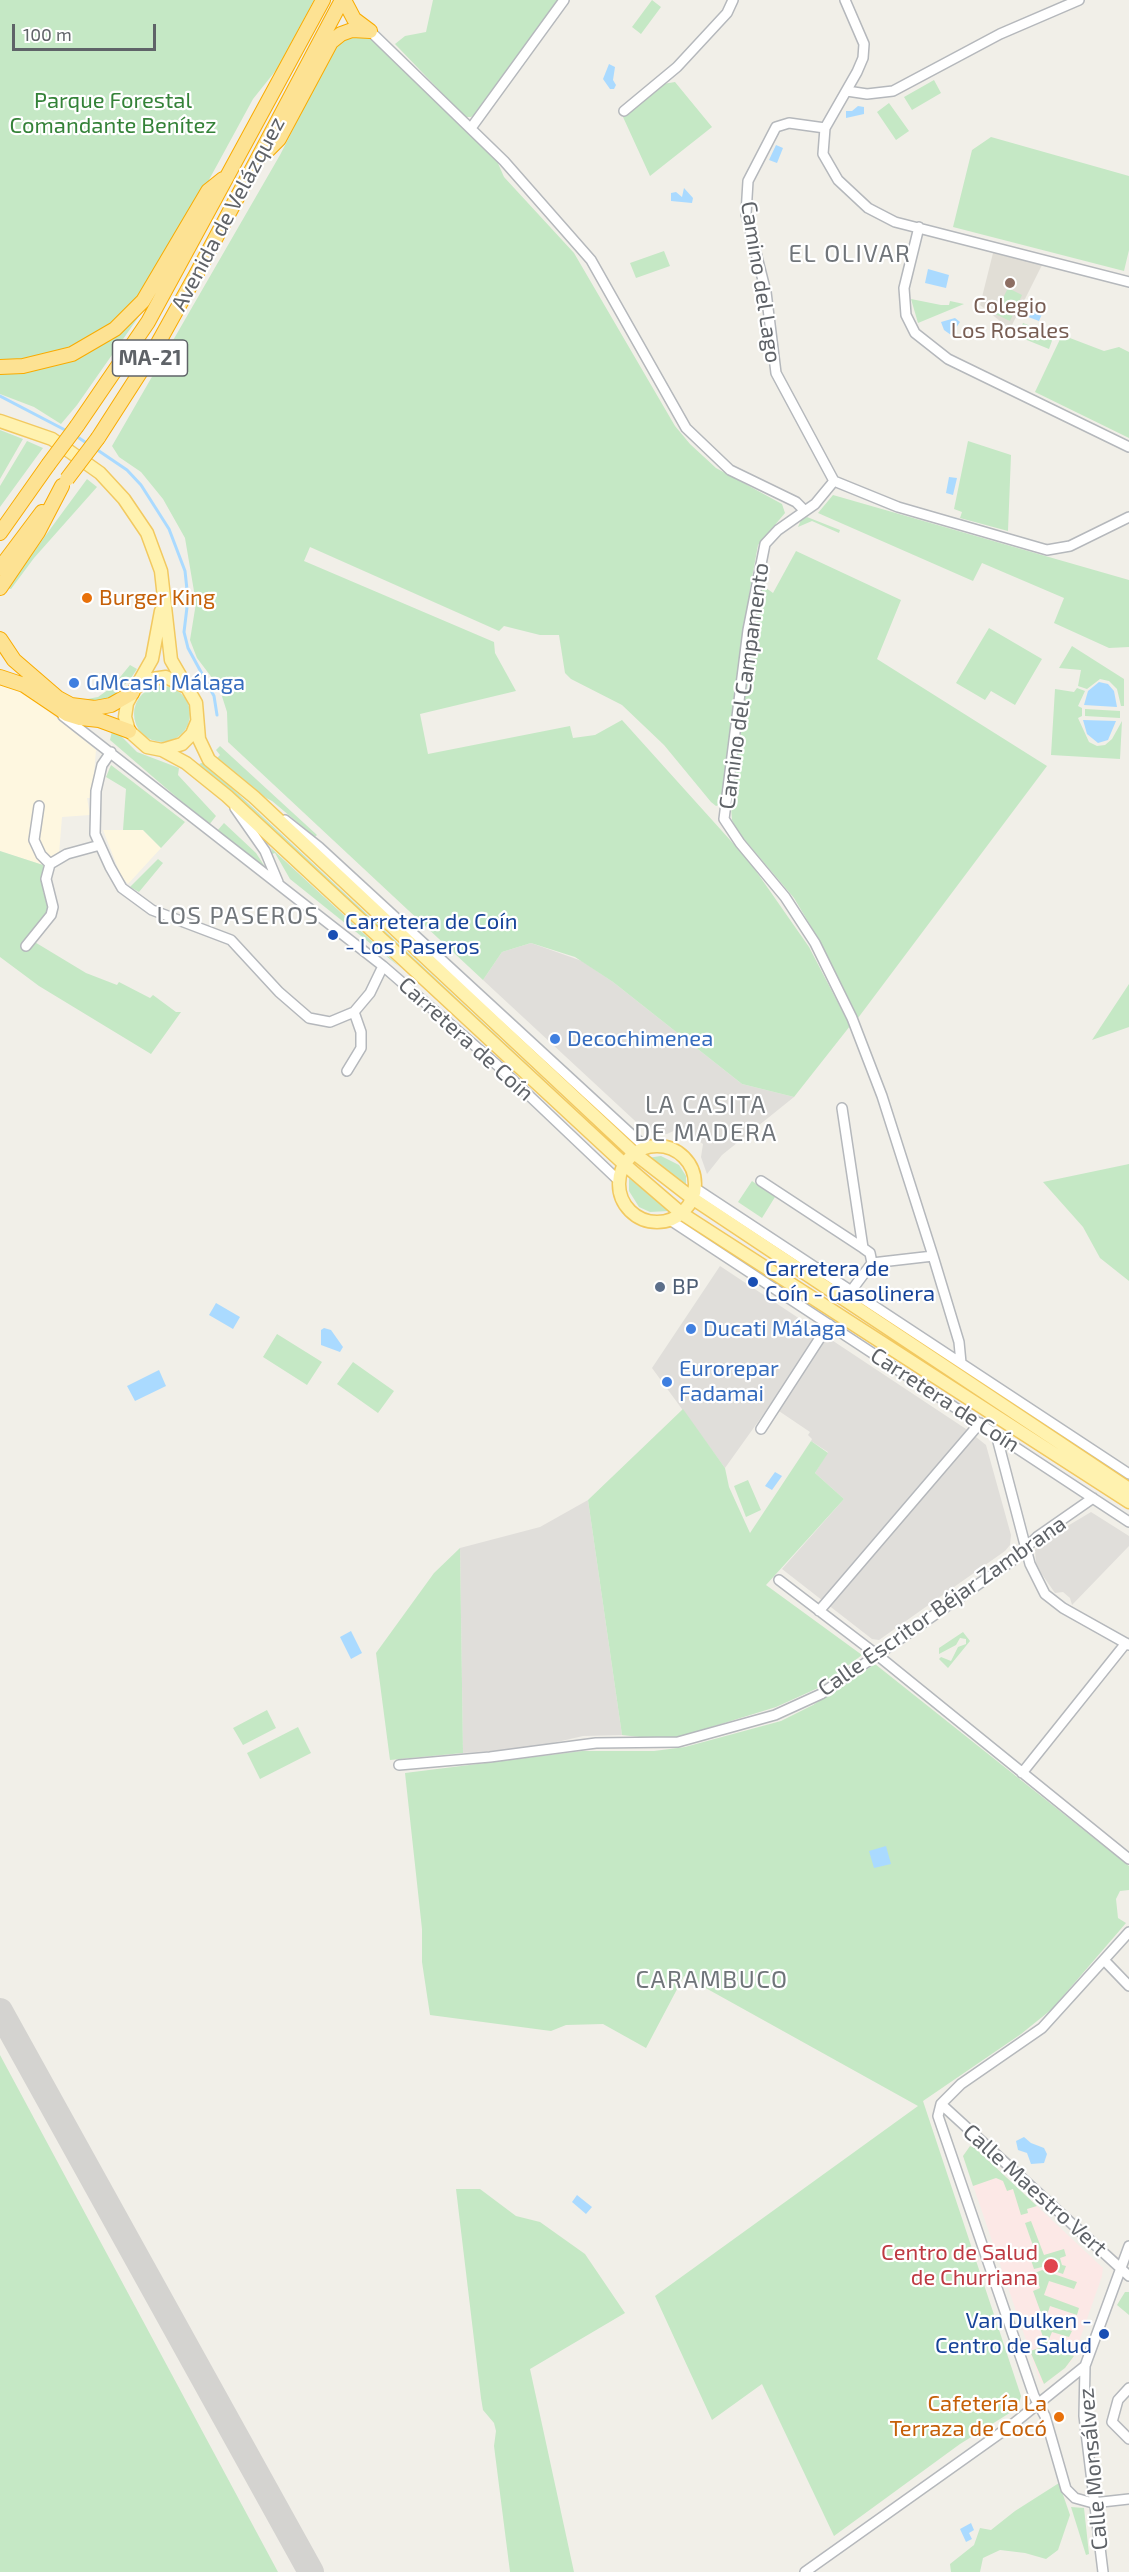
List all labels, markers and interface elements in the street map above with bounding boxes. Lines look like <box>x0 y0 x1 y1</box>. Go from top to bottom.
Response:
scale bar <box>15 12 159 50</box>
text: 100 m <box>23 23 72 45</box>
park label: Parque Forestal Comandante Benítez <box>10 88 216 140</box>
street label: Avenida de Velázquez <box>166 112 290 316</box>
street label: Camino del Lago <box>735 199 787 365</box>
district label: EL OLIVAR <box>789 240 911 268</box>
marker: Colegio Los Rosales <box>1003 276 1017 290</box>
place label: Colegio Los Rosales <box>951 293 1069 344</box>
road number: MA-21 <box>112 340 188 376</box>
street label: Camino del Campamento <box>714 561 774 811</box>
place label: Burger King <box>99 585 215 611</box>
marker: Burger King <box>80 591 94 605</box>
place label: GMcash Málaga <box>86 670 245 696</box>
marker: GMcash Málaga <box>67 676 81 690</box>
district label: LOS PASEROS <box>157 902 319 930</box>
place label: Carretera de Coín - Los Paseros <box>345 909 517 960</box>
marker: Carretera de Coín - Los Paseros <box>326 928 340 942</box>
street label: Carretera de Coín <box>393 972 539 1106</box>
place label: Decochimenea <box>567 1026 713 1052</box>
marker: Decochimenea <box>548 1032 562 1046</box>
district label: LA CASITA DE MADERA <box>634 1091 778 1147</box>
place label: Carretera de Coín - Gasolinera <box>765 1256 935 1308</box>
place label: BP <box>672 1274 699 1300</box>
marker: Carretera de Coín - Gasolinera <box>746 1275 760 1289</box>
marker: BP <box>653 1280 667 1294</box>
place label: Ducati Málaga <box>703 1316 846 1342</box>
marker: Ducati Málaga <box>684 1322 698 1336</box>
street label: Carretera de Coín <box>866 1342 1024 1458</box>
place label: Eurorepar Fadamai <box>679 1356 779 1408</box>
marker: Eurorepar Fadamai <box>660 1375 674 1389</box>
street label: Calle Escritor Béjar Zambrana <box>813 1510 1071 1702</box>
district label: CARAMBUCO <box>635 1966 789 1994</box>
street label: Calle Maestro Vert <box>958 2118 1112 2262</box>
place label: Centro de Salud de Churriana <box>881 2240 1038 2292</box>
marker: Centro de Salud de Churriana <box>1042 2257 1060 2275</box>
place label: Van Dulken - Centro de Salud <box>935 2308 1092 2360</box>
marker: Van Dulken - Centro de Salud <box>1097 2327 1111 2341</box>
street label: Calle Monsálvez <box>1073 2387 1113 2551</box>
place label: Cafetería La Terraza de Cocó <box>890 2391 1047 2442</box>
marker: Cafetería La Terraza de Cocó <box>1052 2410 1066 2424</box>

